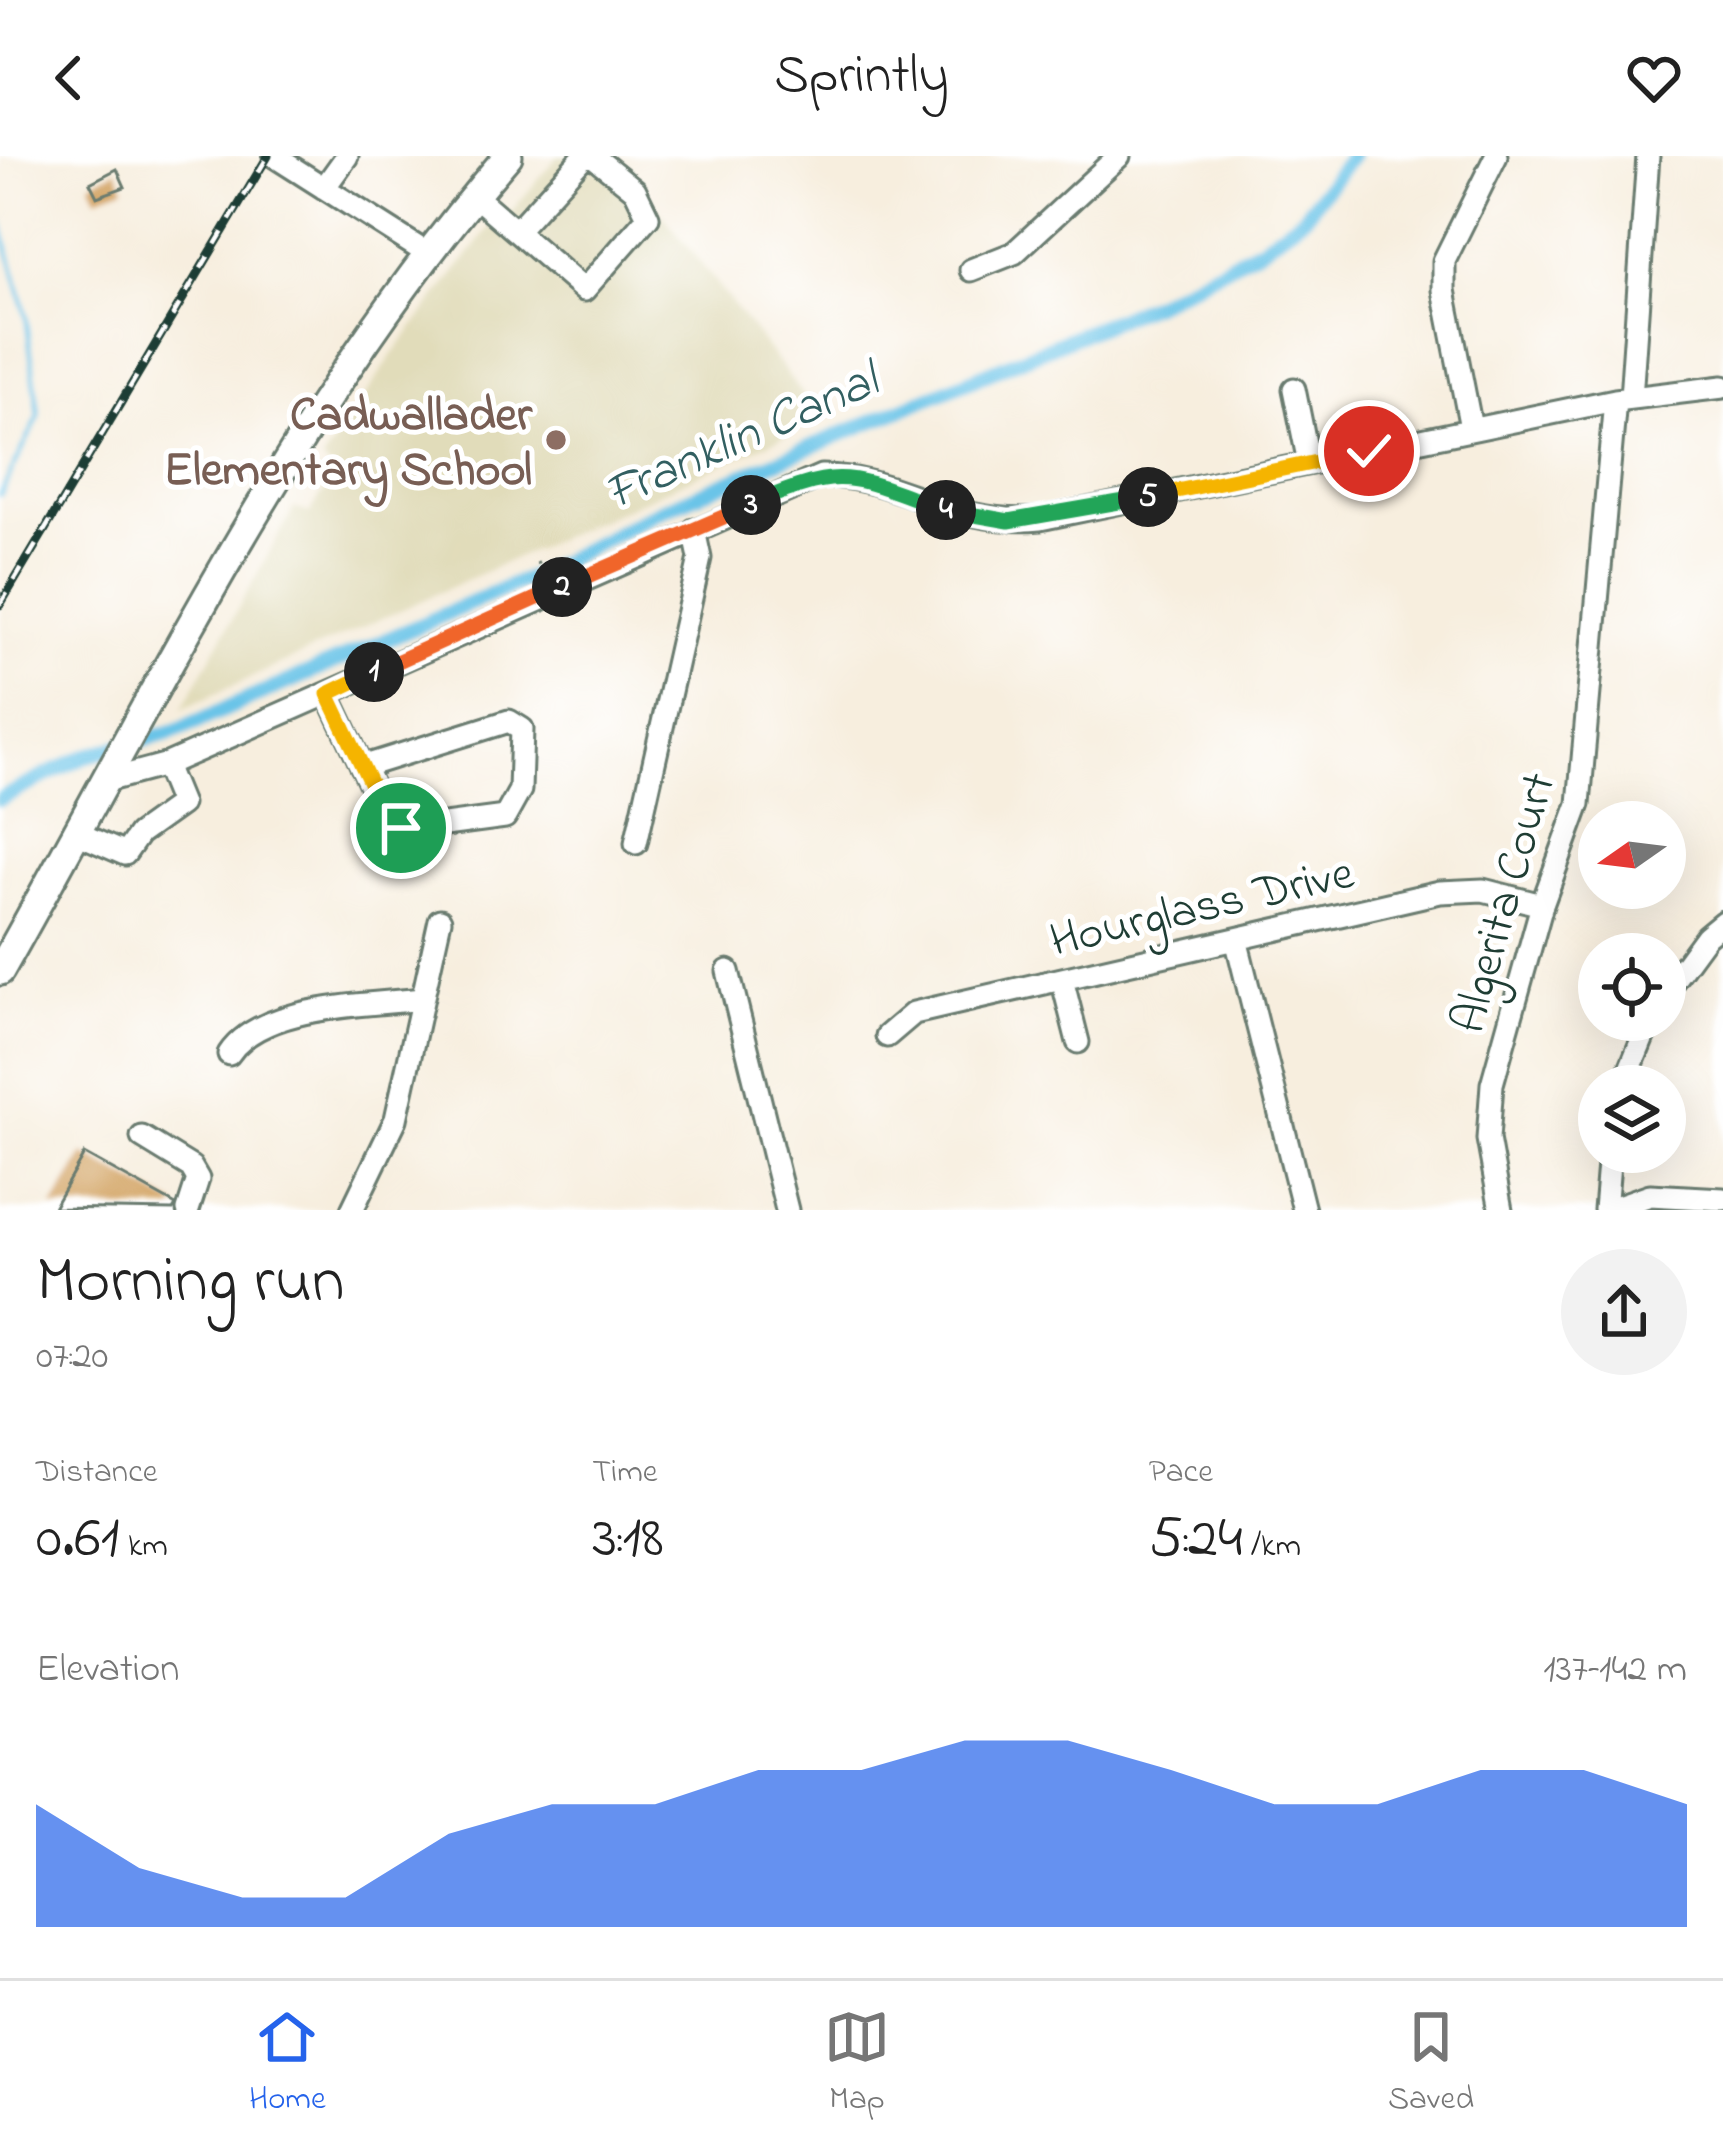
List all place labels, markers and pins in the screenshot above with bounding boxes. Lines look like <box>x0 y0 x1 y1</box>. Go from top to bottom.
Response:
place label: Cadwallader Elementary School <box>164 382 533 507</box>
pin <box>1318 400 1420 502</box>
marker: Cadwallader Elementary School <box>543 427 569 453</box>
pin: 5 <box>1118 467 1178 527</box>
pin: 3 <box>721 475 781 535</box>
pin: 4 <box>916 480 976 540</box>
pin: 2 <box>532 557 592 617</box>
pin: 1 <box>344 642 404 702</box>
pin <box>350 777 452 879</box>

